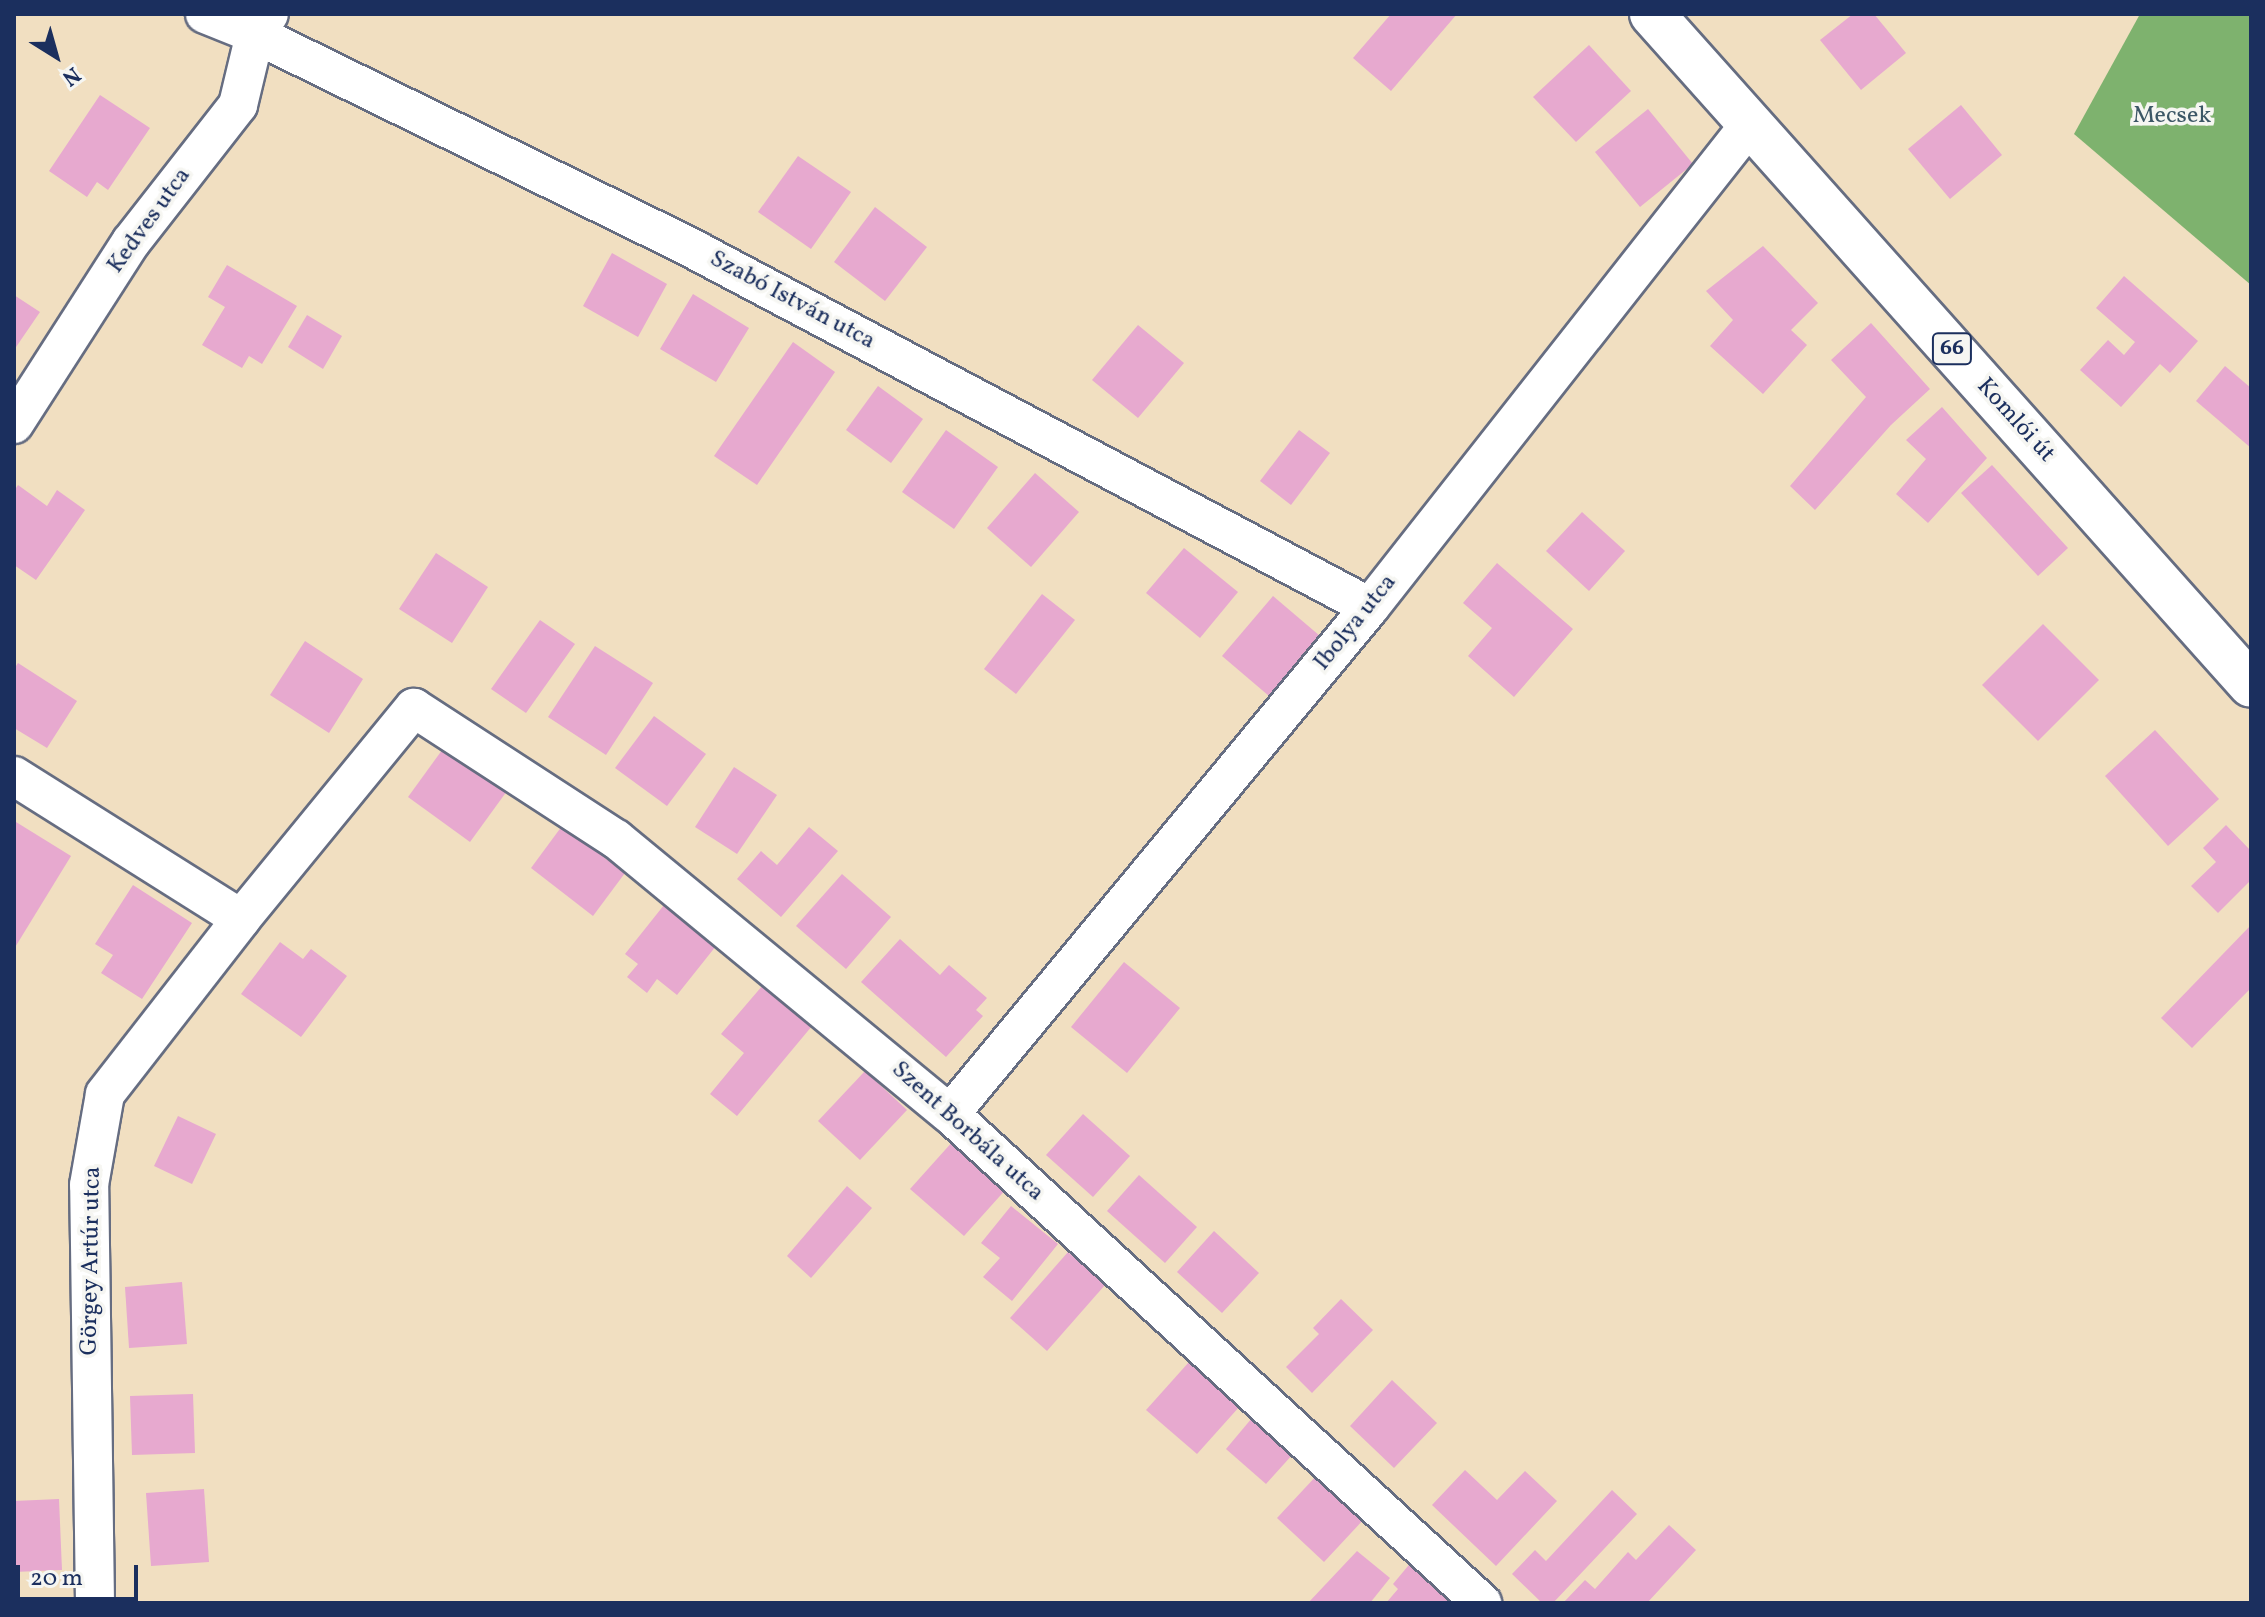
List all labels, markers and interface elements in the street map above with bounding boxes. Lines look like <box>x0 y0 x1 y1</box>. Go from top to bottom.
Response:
north arrow <box>16 16 96 96</box>
text: N <box>55 58 86 93</box>
park label: Mecsek <box>2133 103 2211 131</box>
street label: Kedves utca <box>102 163 198 279</box>
street label: Szabó István utca <box>704 245 880 357</box>
road number: 66 <box>1930 331 1974 367</box>
street label: Komlói út <box>1970 373 2060 469</box>
street label: Ibolya utca <box>1308 569 1404 677</box>
street label: Szent Borbála utca <box>885 1056 1049 1208</box>
street label: Görgey Artúr utca <box>76 1166 108 1356</box>
scale bar <box>20 1549 142 1599</box>
text: 20 m <box>30 1562 83 1596</box>

